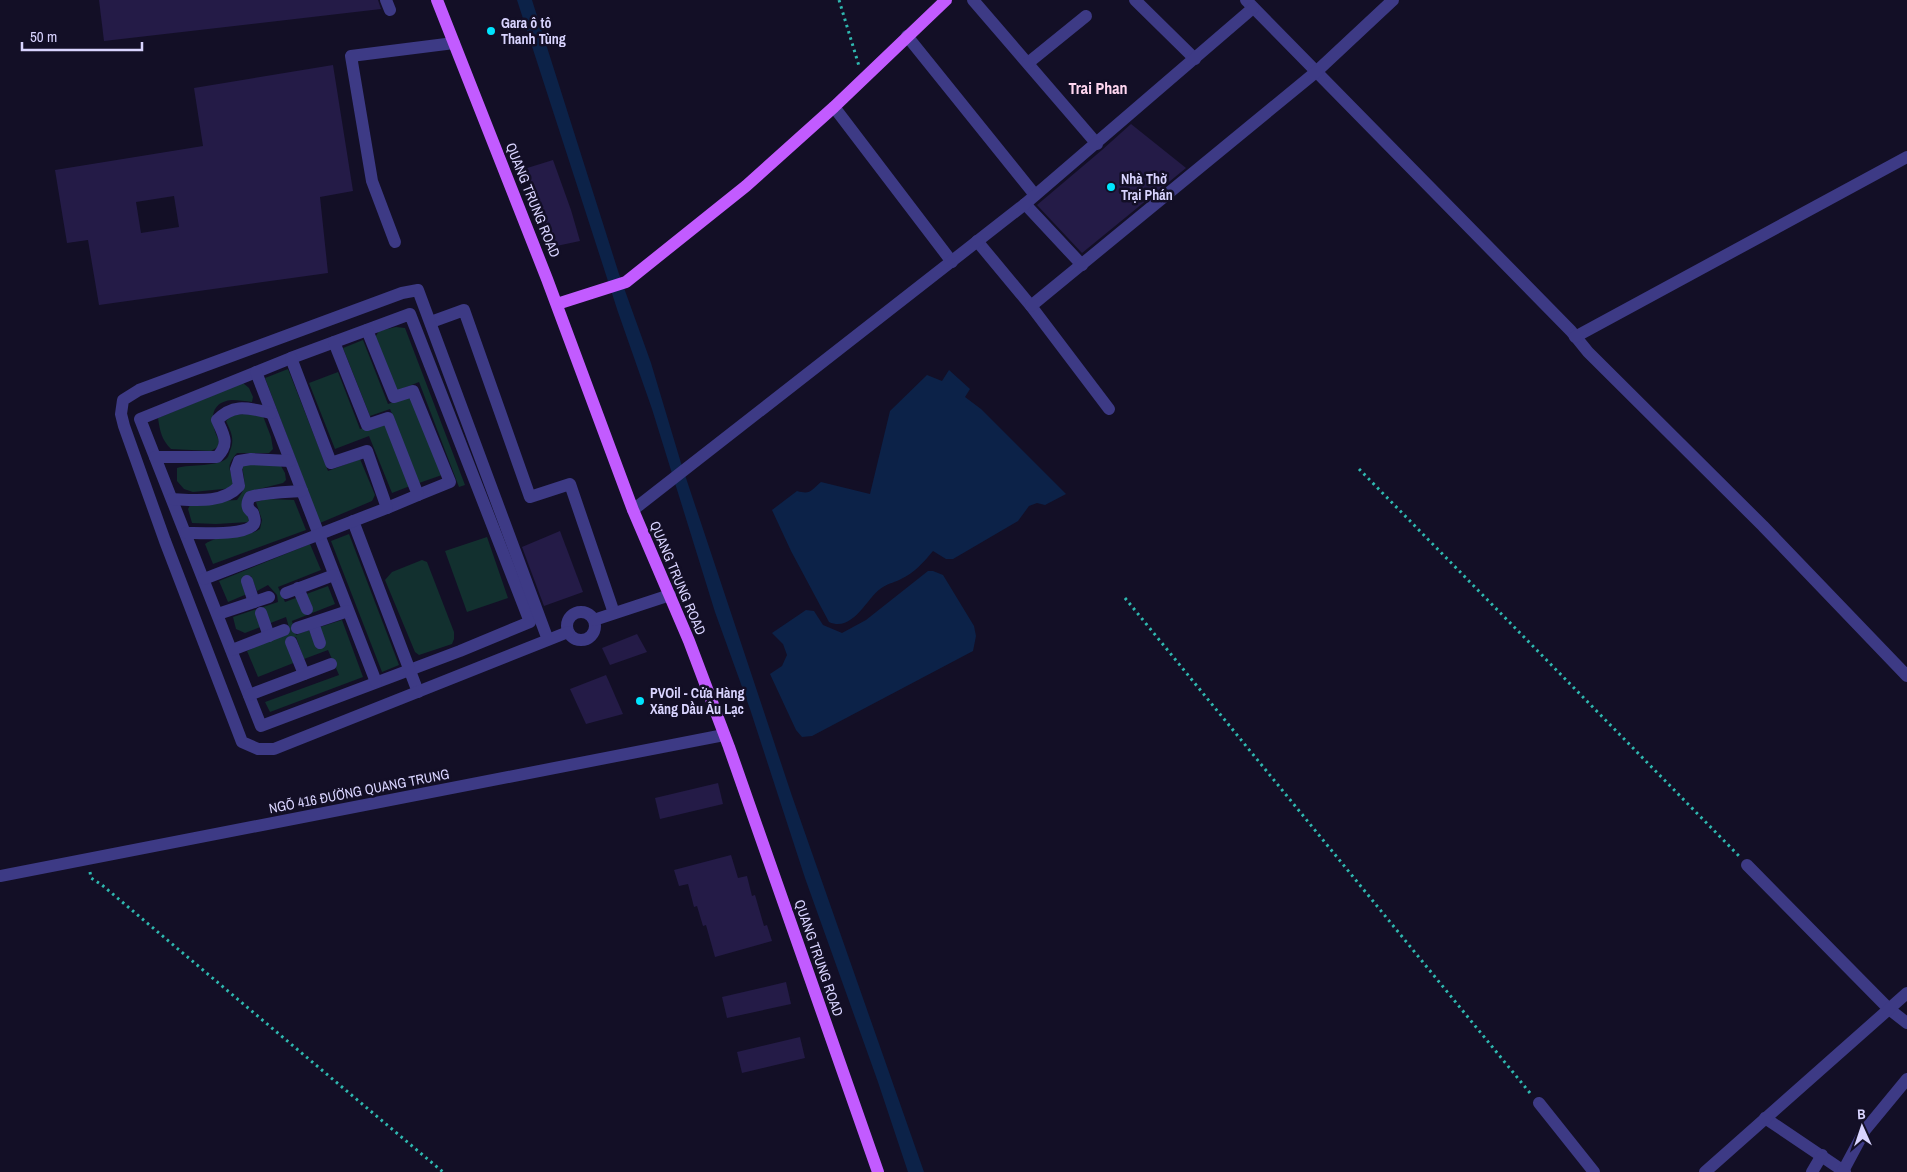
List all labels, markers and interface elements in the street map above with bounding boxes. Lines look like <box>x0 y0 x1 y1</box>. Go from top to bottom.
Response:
place label: Gara ô tô Thanh Tùng <box>501 14 566 48</box>
scale bar <box>22 20 142 52</box>
marker: Gara ô tô Thanh Tùng <box>485 25 497 37</box>
text: 50 m <box>30 26 57 47</box>
district label: Trai Phan <box>1068 77 1128 99</box>
street label: QUANG TRUNG ROAD <box>502 140 564 260</box>
place label: Nhà Thờ Trại Phán <box>1121 170 1173 204</box>
marker: Nhà Thờ Trại Phán <box>1105 181 1117 193</box>
street label: QUANG TRUNG ROAD <box>646 518 710 638</box>
place label: PVOil - Cửa Hàng Xăng Dầu Âu Lạc <box>650 684 744 718</box>
marker: PVOil - Cửa Hàng Xăng Dầu Âu Lạc <box>634 695 646 707</box>
street label: NGÕ 416 ĐƯỜNG QUANG TRUNG <box>267 765 451 817</box>
street label: QUANG TRUNG ROAD <box>791 897 847 1019</box>
north arrow <box>1837 1102 1887 1152</box>
text: B <box>1857 1105 1866 1123</box>

